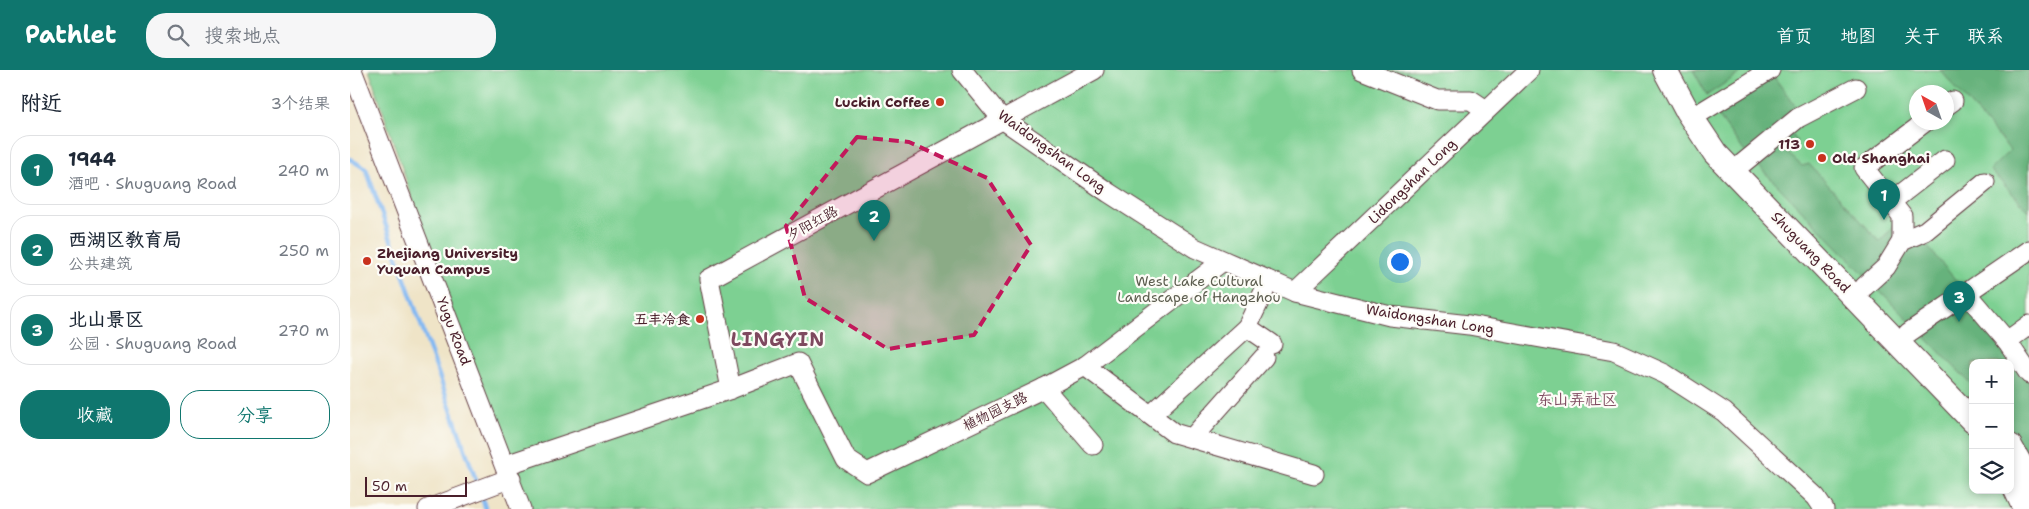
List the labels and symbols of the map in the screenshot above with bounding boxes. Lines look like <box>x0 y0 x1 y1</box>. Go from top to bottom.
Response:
north arrow <box>1909 85 1954 130</box>
place label: Luckin Coffee <box>835 93 930 111</box>
marker: Luckin Coffee <box>934 96 946 108</box>
street label: Waidongshan Long <box>994 106 1110 196</box>
street label: Lidongshan Long <box>1364 134 1460 228</box>
place label: 113 <box>1778 135 1800 153</box>
marker: 113 <box>1804 138 1816 150</box>
place label: Old Shanghai <box>1832 149 1930 167</box>
marker: Old Shanghai <box>1816 152 1828 164</box>
pin: 1 <box>1868 179 1900 220</box>
pin: 2 <box>858 200 890 241</box>
street label: 夕阳红路 <box>783 202 841 244</box>
street label: Shuguang Road <box>1768 207 1855 297</box>
place label: Zhejiang University Yuquan Campus <box>377 244 518 278</box>
your location <box>1387 249 1413 275</box>
marker: Zhejiang University Yuquan Campus <box>361 255 373 267</box>
park label: West Lake Cultural Landscape of Hangzhou <box>1117 272 1281 306</box>
pin: 3 <box>1943 281 1975 322</box>
street label: Yugu Road <box>433 294 475 368</box>
street label: Waidongshan Long <box>1365 300 1495 338</box>
place label: 五丰冷食 <box>634 310 690 328</box>
marker: 五丰冷食 <box>694 313 706 325</box>
district label: LINGYIN <box>731 327 825 352</box>
street label: 植物园支路 <box>960 388 1030 434</box>
district label: 东山弄社区 <box>1537 389 1617 410</box>
scale bar <box>365 474 468 497</box>

